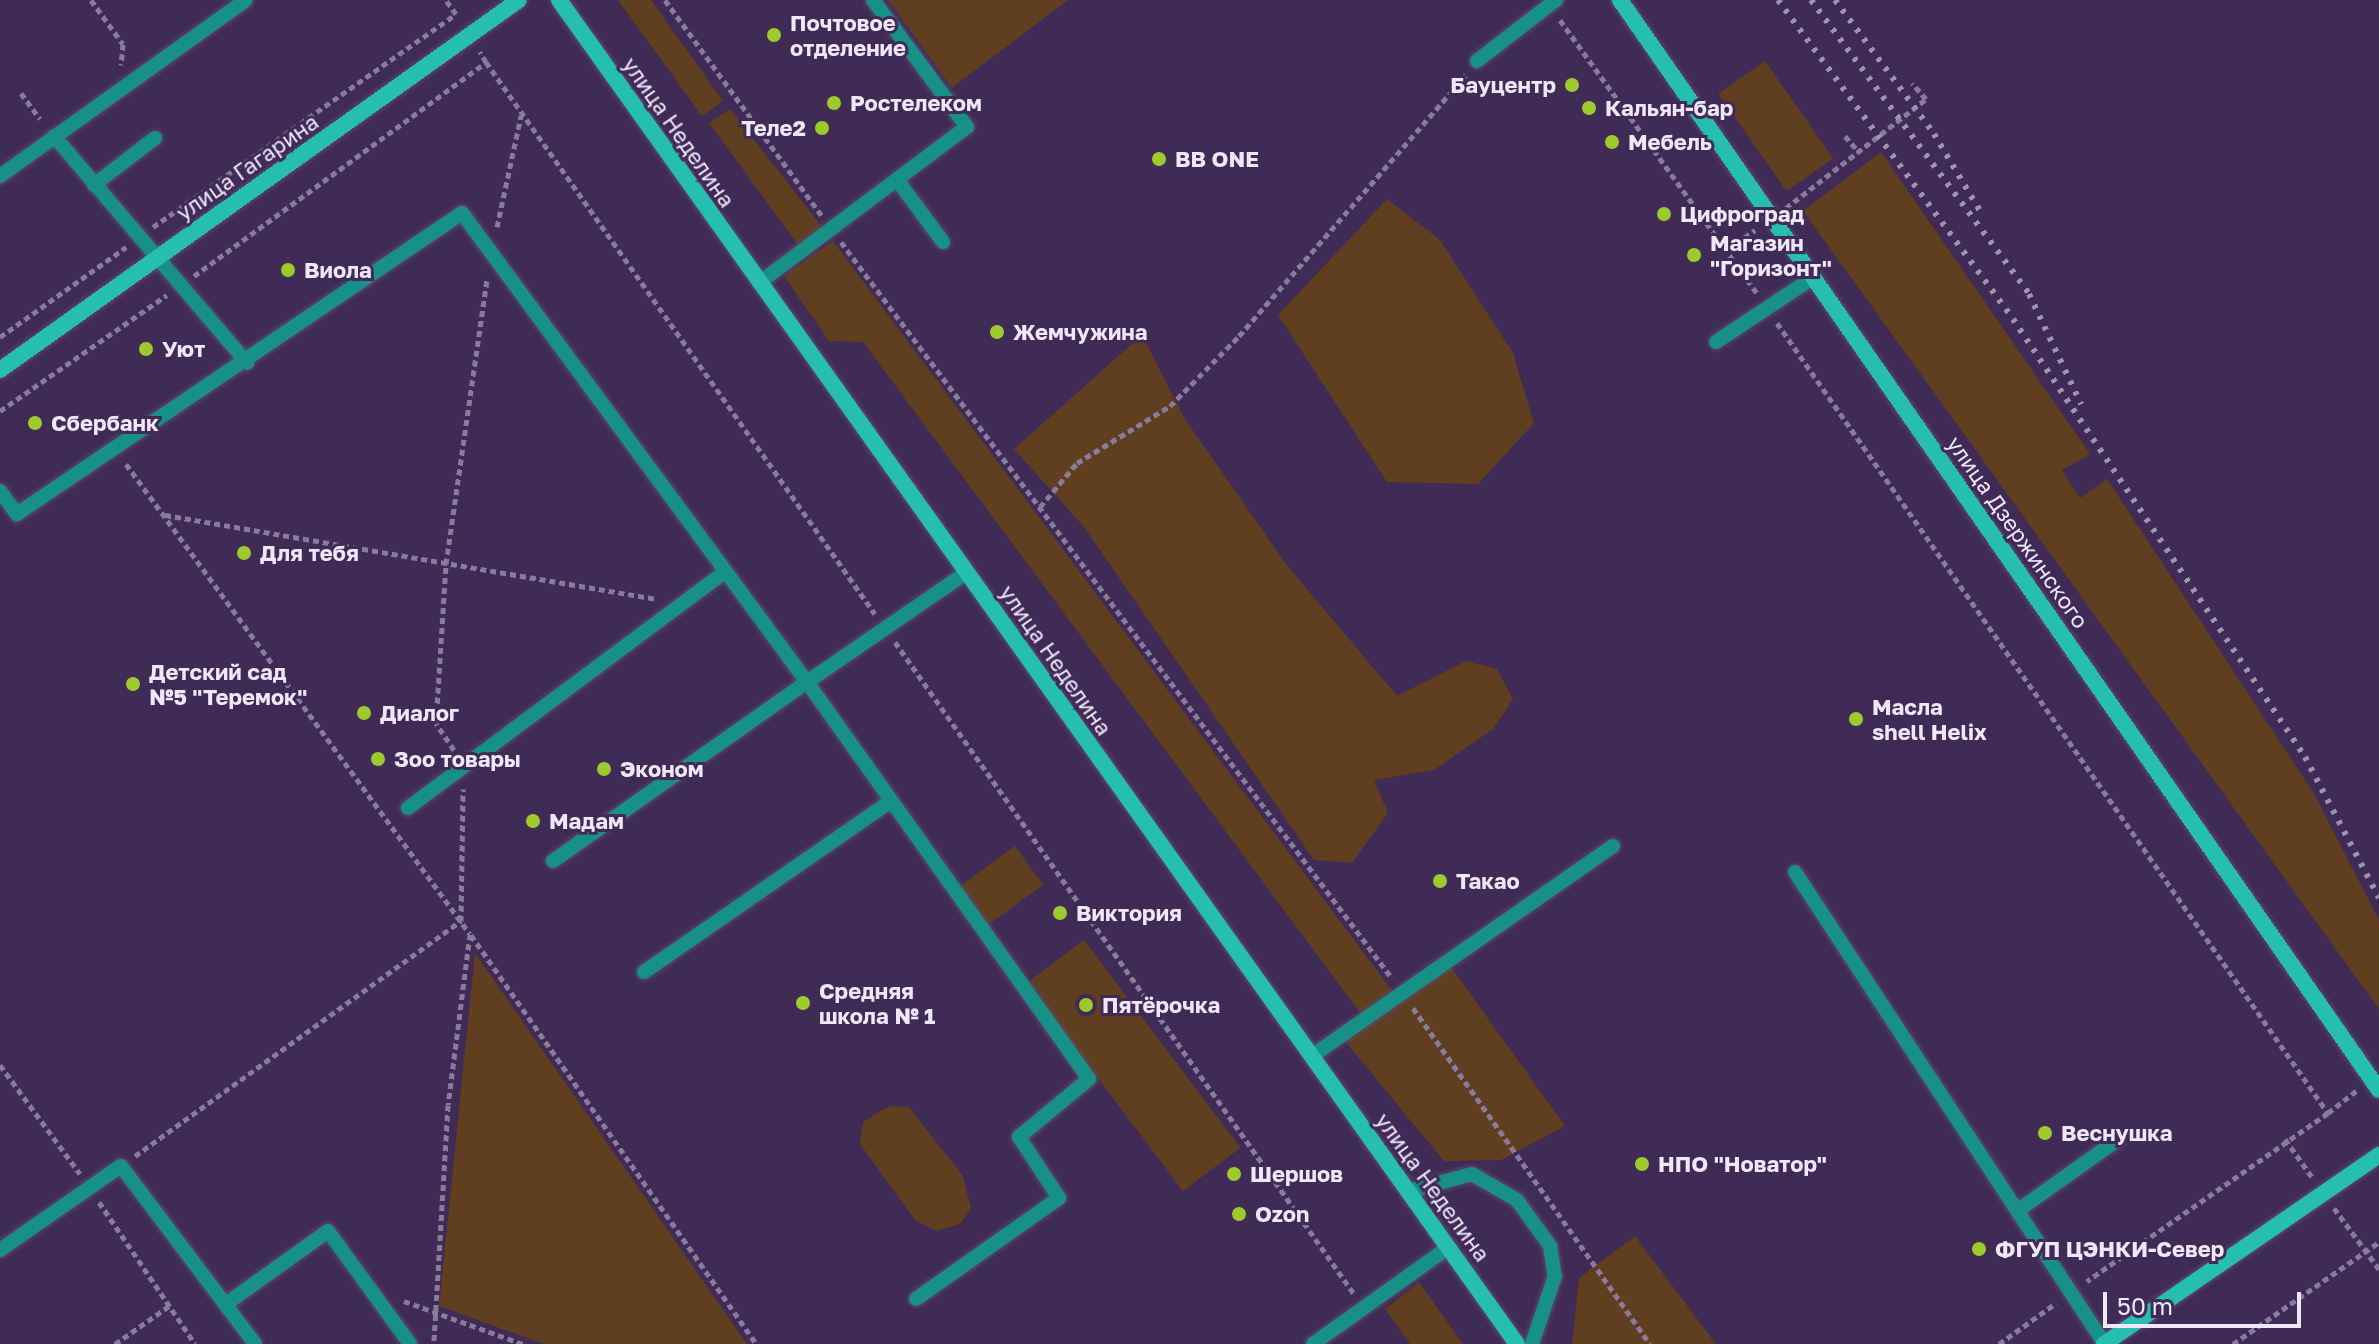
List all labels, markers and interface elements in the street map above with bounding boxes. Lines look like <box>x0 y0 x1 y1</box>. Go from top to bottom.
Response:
place label: Почтовое отделение <box>790 9 906 60</box>
marker: Почтовое отделение <box>765 26 783 44</box>
street label: улица Неделина <box>617 52 741 212</box>
place label: Бауцентр <box>1450 72 1556 98</box>
marker: Бауцентр <box>1563 76 1581 94</box>
place label: Ростелеком <box>850 90 982 116</box>
marker: Ростелеком <box>825 94 843 112</box>
place label: Кальян-бар <box>1605 95 1733 121</box>
marker: Кальян-бар <box>1580 99 1598 117</box>
street label: улица Гагарина <box>171 108 323 226</box>
place label: Теле2 <box>741 115 806 141</box>
marker: Теле2 <box>813 119 831 137</box>
place label: Мебель <box>1628 129 1712 155</box>
marker: Мебель <box>1603 133 1621 151</box>
place label: BB ONE <box>1175 146 1259 172</box>
marker: BB ONE <box>1150 150 1168 168</box>
place label: Цифроград <box>1680 201 1804 227</box>
marker: Цифроград <box>1655 205 1673 223</box>
place label: Магазин "Горизонт" <box>1710 229 1832 280</box>
marker: Магазин "Горизонт" <box>1685 246 1703 264</box>
place label: Виола <box>304 257 372 283</box>
marker: Виола <box>279 261 297 279</box>
place label: Жемчужина <box>1013 319 1148 345</box>
marker: Жемчужина <box>988 323 1006 341</box>
place label: Уют <box>162 336 205 362</box>
marker: Уют <box>137 340 155 358</box>
place label: Сбербанк <box>51 410 159 436</box>
marker: Сбербанк <box>26 414 44 432</box>
street label: улица Дзержинского <box>1942 431 2094 633</box>
place label: Для тебя <box>260 540 359 566</box>
marker: Для тебя <box>235 544 253 562</box>
street label: улица Неделина <box>994 580 1118 740</box>
place label: Детский сад №5 "Теремок" <box>149 658 307 710</box>
marker: Детский сад №5 "Теремок" <box>124 675 142 693</box>
place label: Масла shell Helix <box>1872 693 1987 744</box>
place label: Диалог <box>380 700 459 726</box>
marker: Диалог <box>355 704 373 722</box>
marker: Масла shell Helix <box>1847 710 1865 728</box>
place label: Зоо товары <box>394 746 521 772</box>
marker: Зоо товары <box>369 750 387 768</box>
place label: Эконом <box>620 756 704 782</box>
marker: Эконом <box>595 760 613 778</box>
place label: Мадам <box>549 808 624 834</box>
marker: Мадам <box>524 812 542 830</box>
place label: Такао <box>1456 868 1520 894</box>
marker: Такао <box>1431 872 1449 890</box>
place label: Виктория <box>1076 900 1182 926</box>
marker: Виктория <box>1051 904 1069 922</box>
place label: Средняя школа № 1 <box>819 977 935 1028</box>
place label: Пятёрочка <box>1102 992 1220 1018</box>
marker: Средняя школа № 1 <box>794 994 812 1012</box>
marker: Пятёрочка <box>1077 996 1095 1014</box>
street label: улица Неделина <box>1370 1108 1496 1266</box>
place label: Веснушка <box>2061 1120 2173 1146</box>
marker: Веснушка <box>2036 1124 2054 1142</box>
place label: НПО "Новатор" <box>1658 1151 1827 1177</box>
marker: НПО "Новатор" <box>1633 1155 1651 1173</box>
place label: Шершов <box>1250 1161 1343 1187</box>
marker: Шершов <box>1225 1165 1243 1183</box>
place label: Ozon <box>1255 1201 1309 1227</box>
marker: Ozon <box>1230 1205 1248 1223</box>
place label: ФГУП ЦЭНКИ-Север <box>1995 1236 2224 1262</box>
marker: ФГУП ЦЭНКИ-Север <box>1970 1240 1988 1258</box>
scale bar <box>2107 1276 2305 1326</box>
text: 50 m <box>2117 1291 2173 1320</box>

